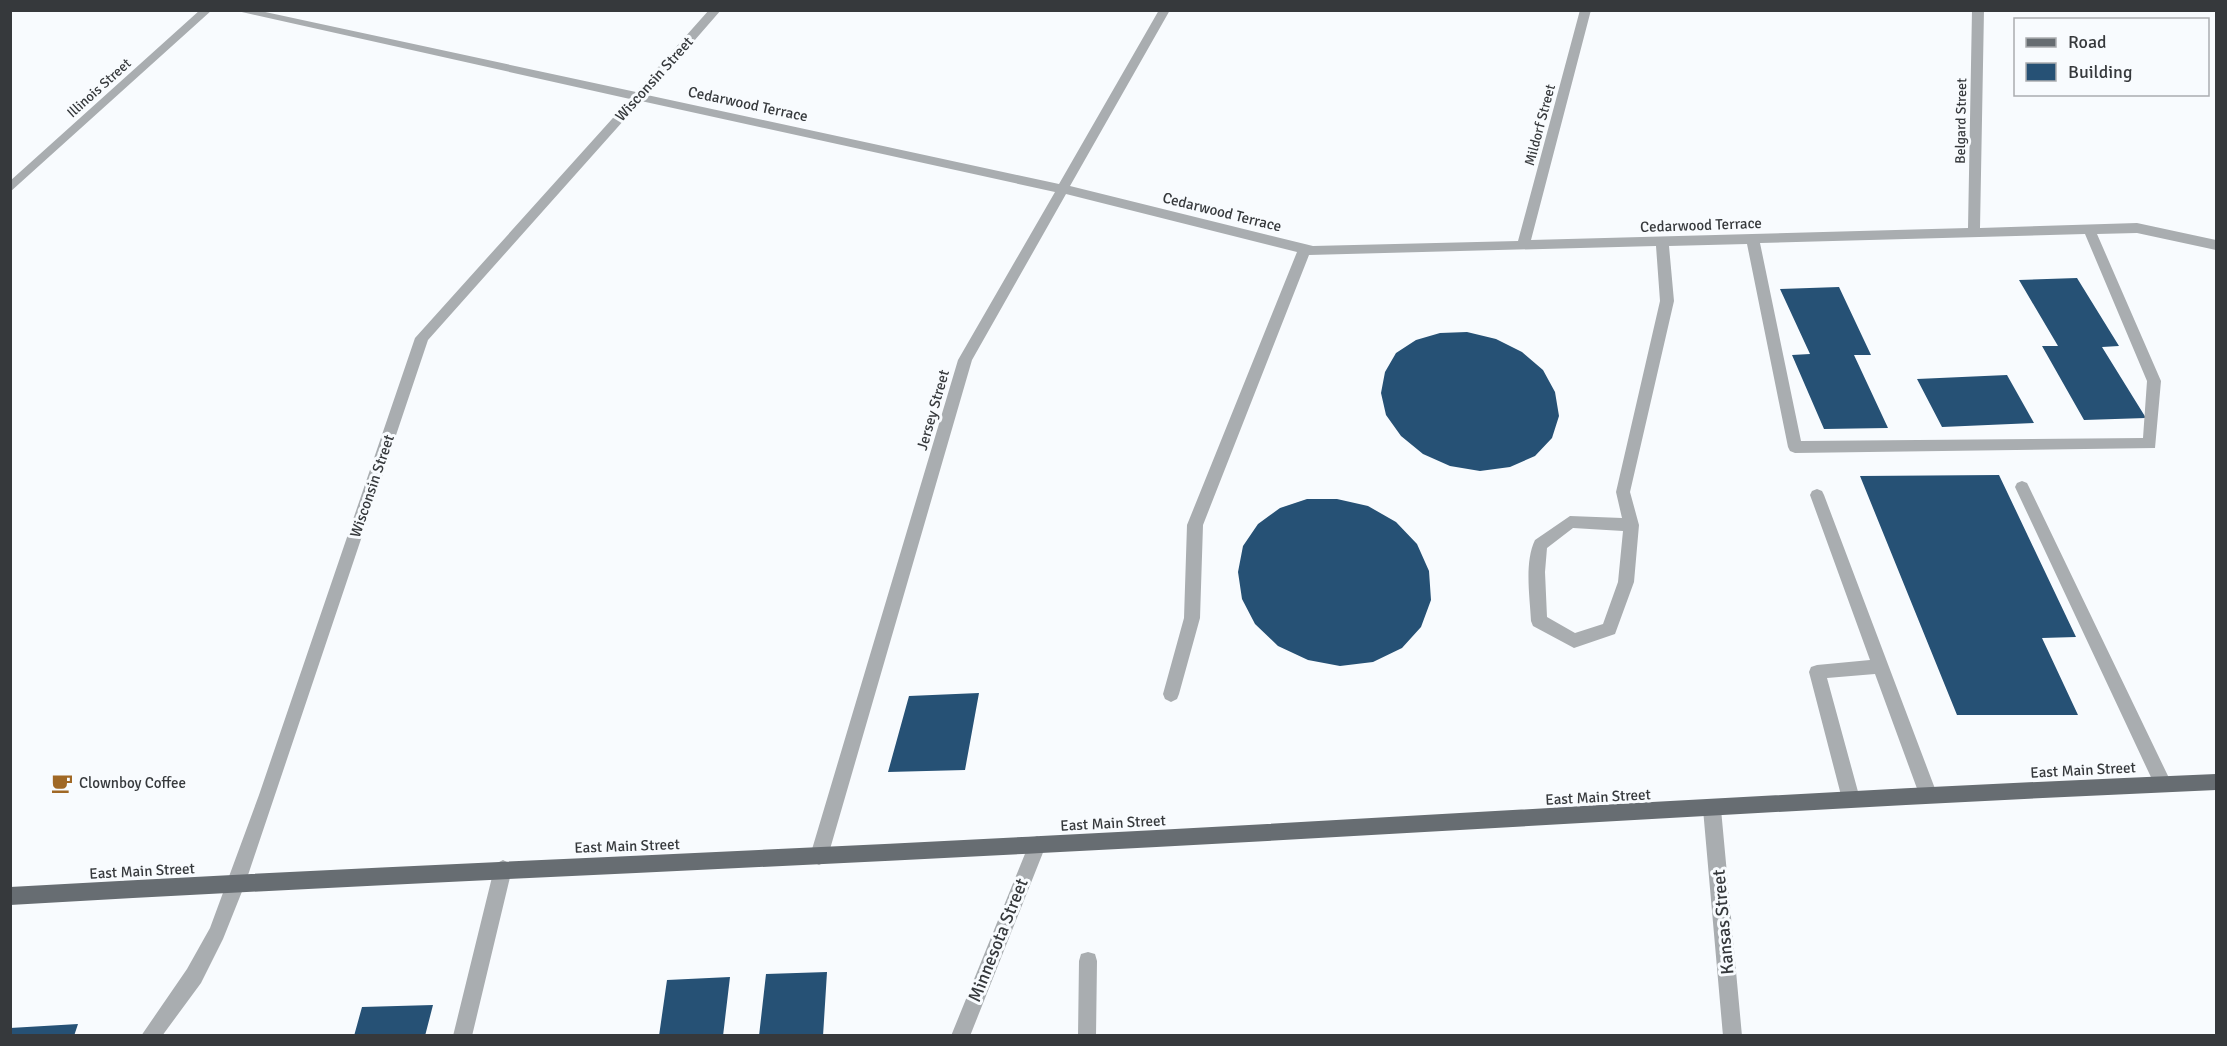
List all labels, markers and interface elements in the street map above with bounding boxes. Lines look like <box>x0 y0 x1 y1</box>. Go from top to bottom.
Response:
legend <box>2014 18 2209 96</box>
text: Road <box>2068 31 2107 53</box>
street label: Wisconsin Street <box>611 33 697 125</box>
street label: Illinois Street <box>63 55 135 121</box>
text: Building <box>2068 61 2132 83</box>
street label: Belgard Street <box>1952 78 1970 164</box>
street label: Mildorf Street <box>1521 82 1559 168</box>
street label: Cedarwood Terrace <box>686 83 810 125</box>
street label: Cedarwood Terrace <box>1161 189 1283 235</box>
street label: Cedarwood Terrace <box>1640 214 1762 236</box>
street label: Jersey Street <box>913 368 953 452</box>
street label: Wisconsin Street <box>346 432 398 540</box>
street label: East Main Street <box>2030 758 2136 782</box>
cafe icon: Clownboy Coffee <box>50 771 74 795</box>
place label: Clownboy Coffee <box>79 774 186 792</box>
street label: East Main Street <box>1545 785 1651 809</box>
street label: East Main Street <box>1060 811 1166 835</box>
street label: East Main Street <box>574 835 680 857</box>
street label: East Main Street <box>89 859 195 883</box>
street label: Kansas Street <box>1707 869 1739 975</box>
street label: Minnesota Street <box>963 875 1033 1005</box>

